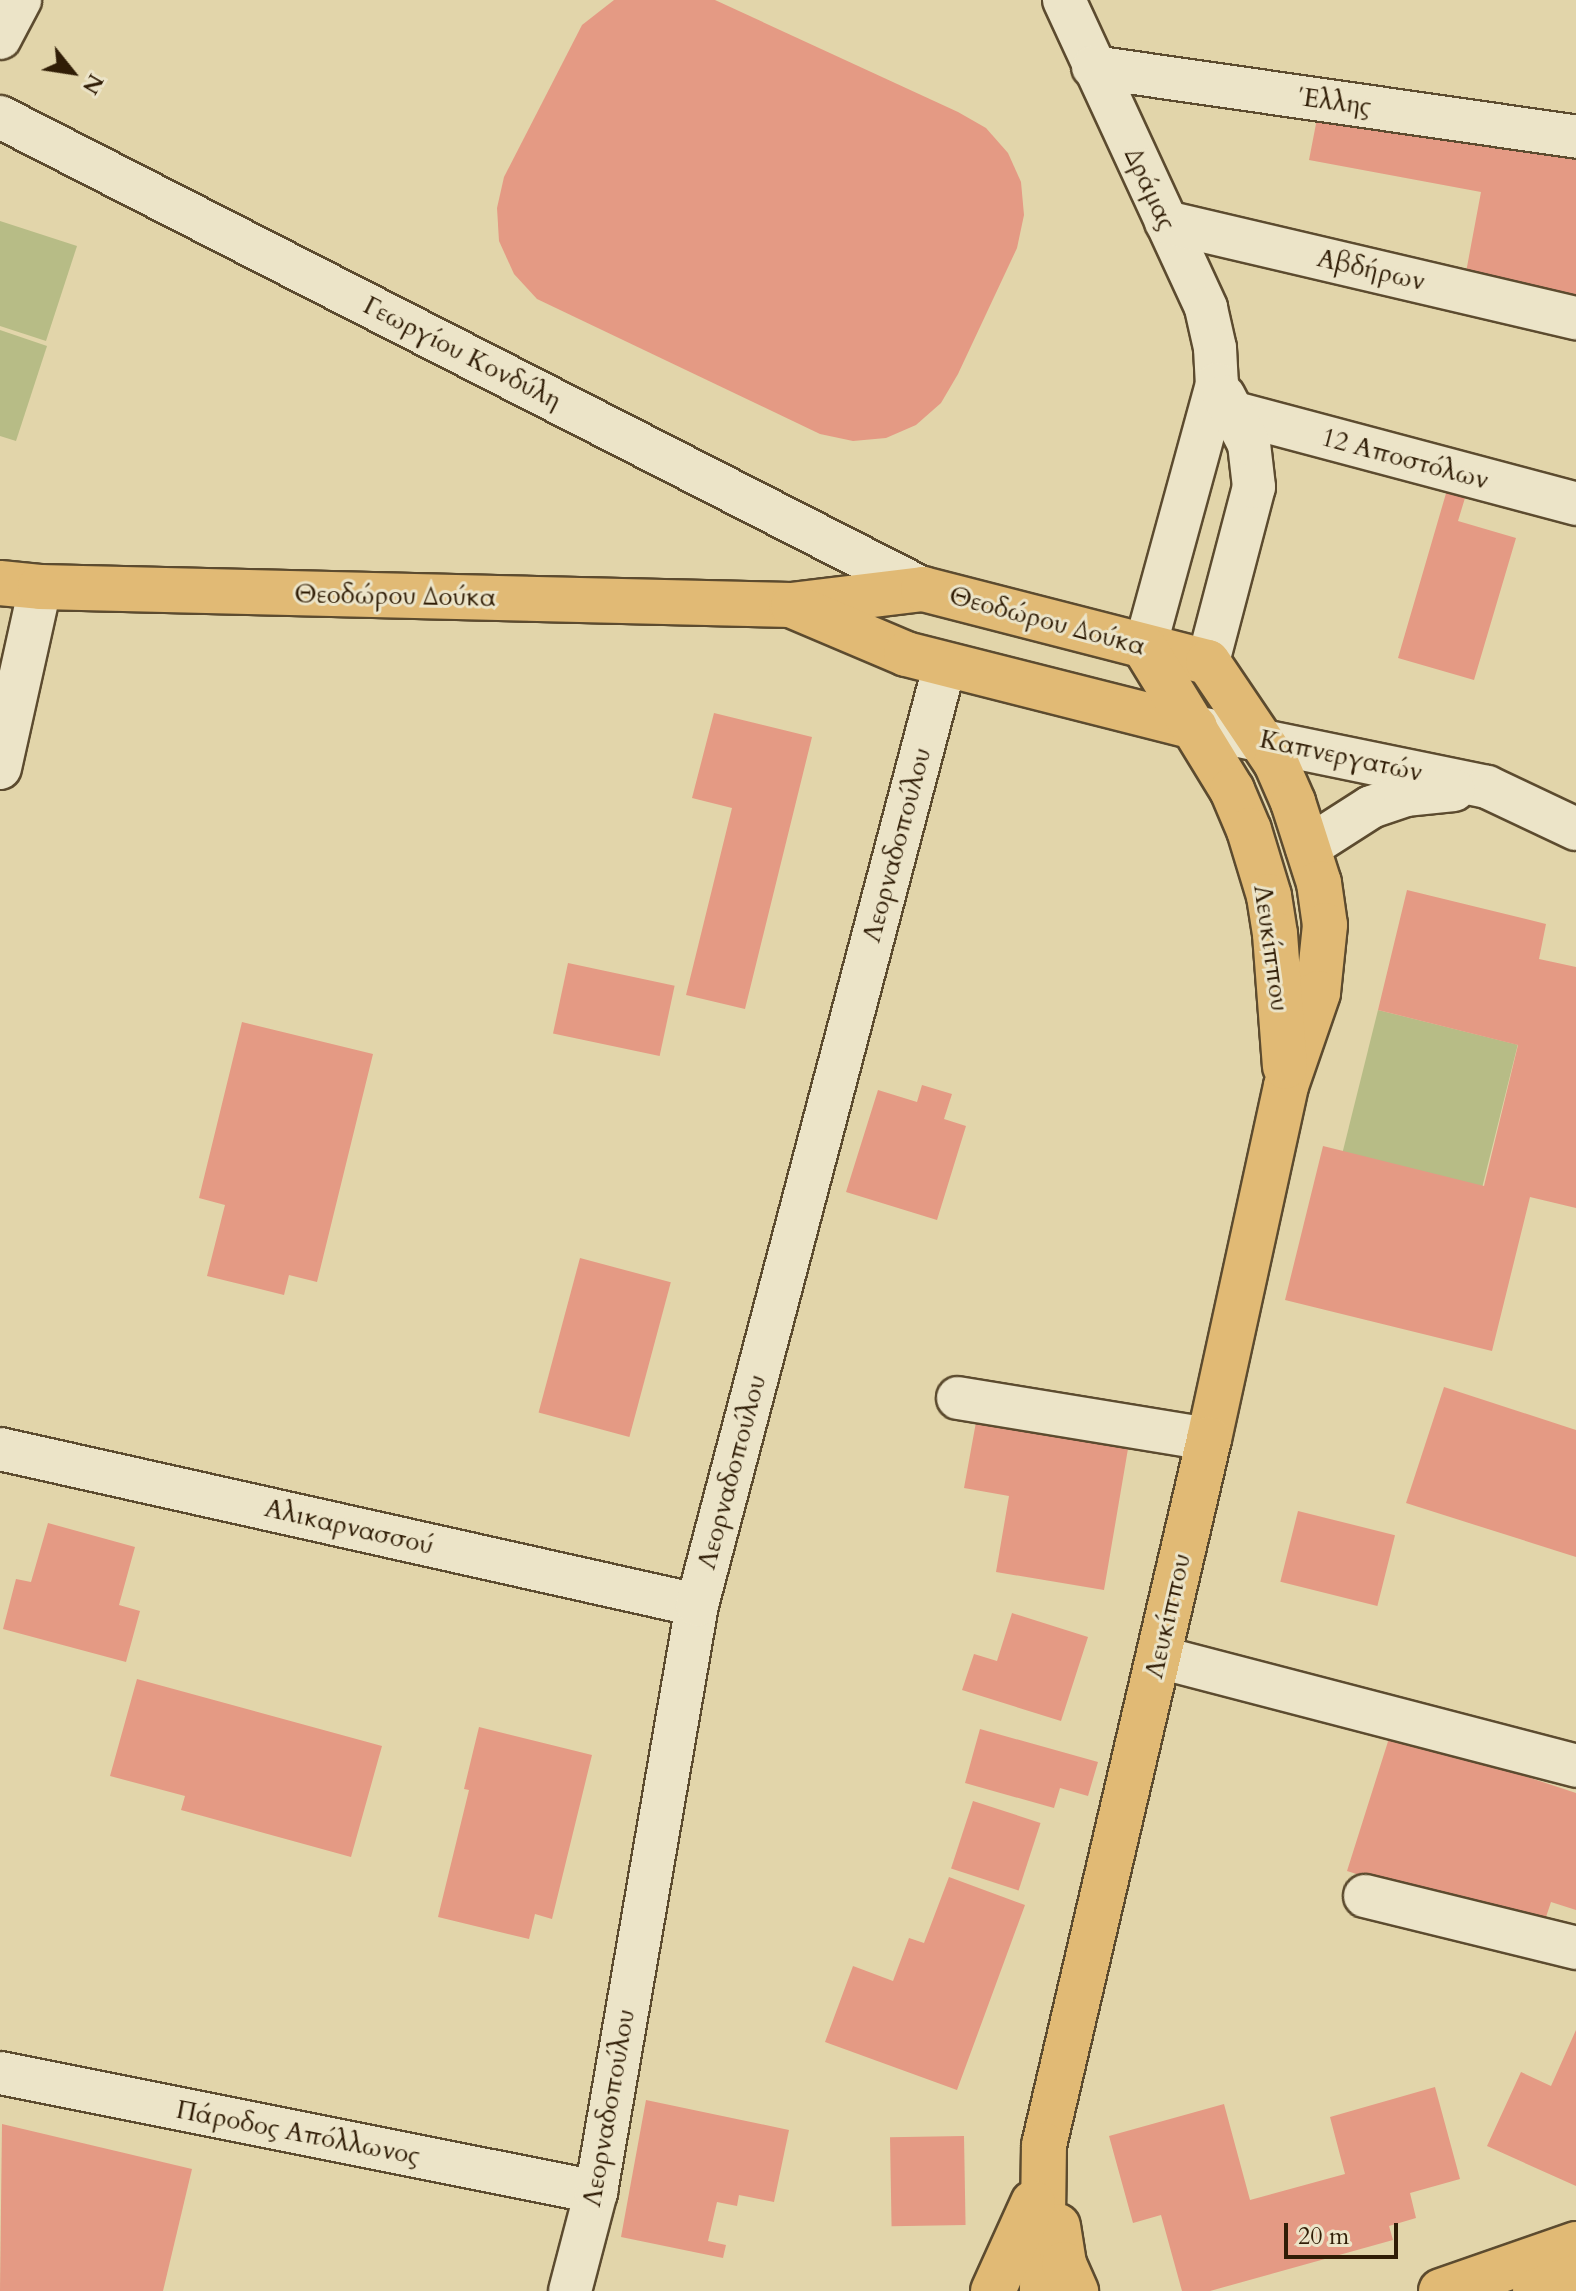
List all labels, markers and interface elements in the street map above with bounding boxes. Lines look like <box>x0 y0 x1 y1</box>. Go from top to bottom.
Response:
north arrow <box>32 32 112 112</box>
text: N <box>75 68 111 100</box>
street label: Έλλης <box>1297 81 1373 123</box>
street label: Δράμας <box>1117 143 1183 235</box>
street label: Αβδήρων <box>1314 242 1428 298</box>
street label: Γεωργίου Κονδύλη <box>358 290 566 416</box>
street label: 12 Αποστόλων <box>1318 422 1492 496</box>
street label: Θεοδώρου Δούκα <box>294 579 496 613</box>
street label: Θεοδώρου Δούκα <box>946 580 1148 662</box>
street label: Καπνεργατών <box>1257 724 1425 788</box>
street label: Λεορναδοπούλου <box>856 744 938 946</box>
street label: Λευκίππου <box>1247 883 1295 1013</box>
street label: Λεορναδοπούλου <box>691 1371 773 1573</box>
street label: Αλικαρνασσού <box>262 1492 436 1562</box>
street label: Λευκίππου <box>1138 1550 1198 1682</box>
street label: Λεορναδοπούλου <box>576 2007 642 2209</box>
street label: Πάροδος Απόλλωνος <box>174 2094 422 2172</box>
scale bar <box>1288 2207 1402 2257</box>
text: 20 m <box>1298 2220 1349 2253</box>

